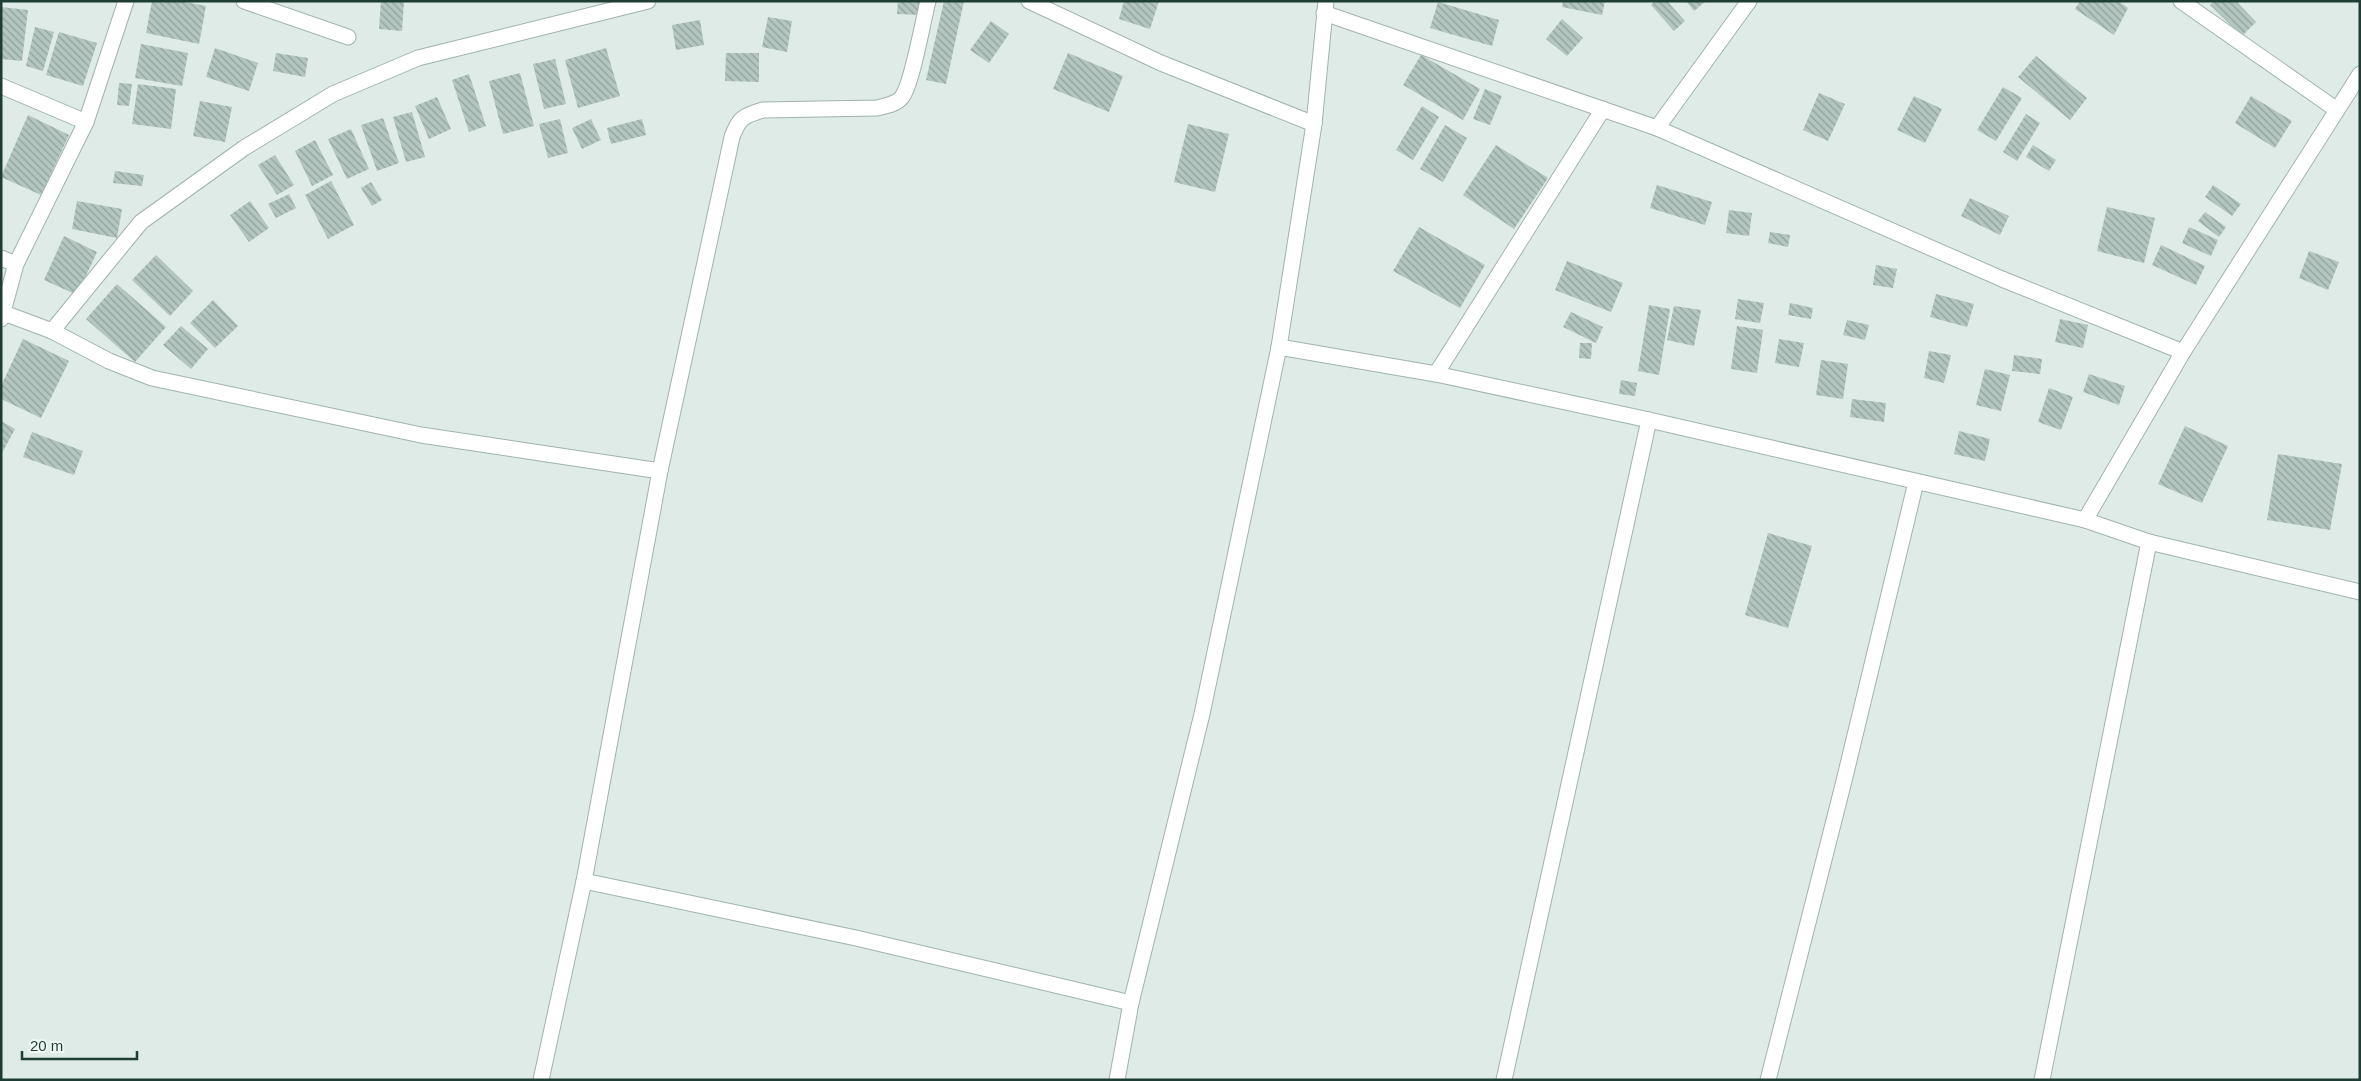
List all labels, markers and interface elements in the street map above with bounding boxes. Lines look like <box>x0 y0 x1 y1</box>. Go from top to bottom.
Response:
scale bar <box>22 1028 138 1060</box>
text: 20 m <box>30 1037 63 1054</box>

